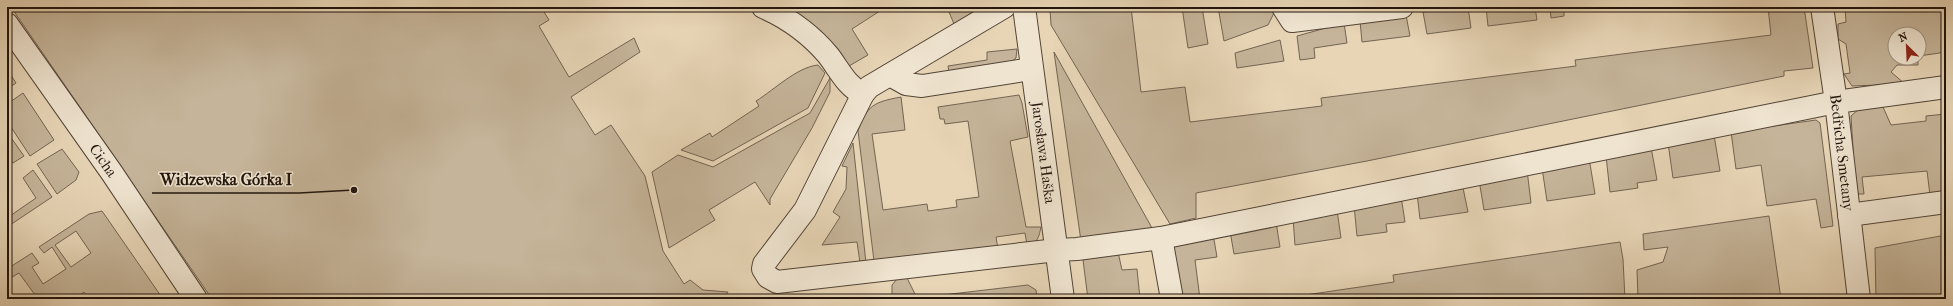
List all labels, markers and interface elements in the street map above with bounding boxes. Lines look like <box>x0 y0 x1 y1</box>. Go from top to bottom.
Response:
north arrow <box>1887 26 1927 66</box>
text: N <box>1897 29 1910 45</box>
street label: Bedřicha Smetany <box>1826 93 1858 213</box>
street label: Jarosława Haška <box>1028 100 1059 206</box>
street label: Cicha <box>85 140 122 181</box>
callout: Widzewska Górka I <box>152 165 299 193</box>
text: Widzewska Górka I <box>159 170 293 189</box>

